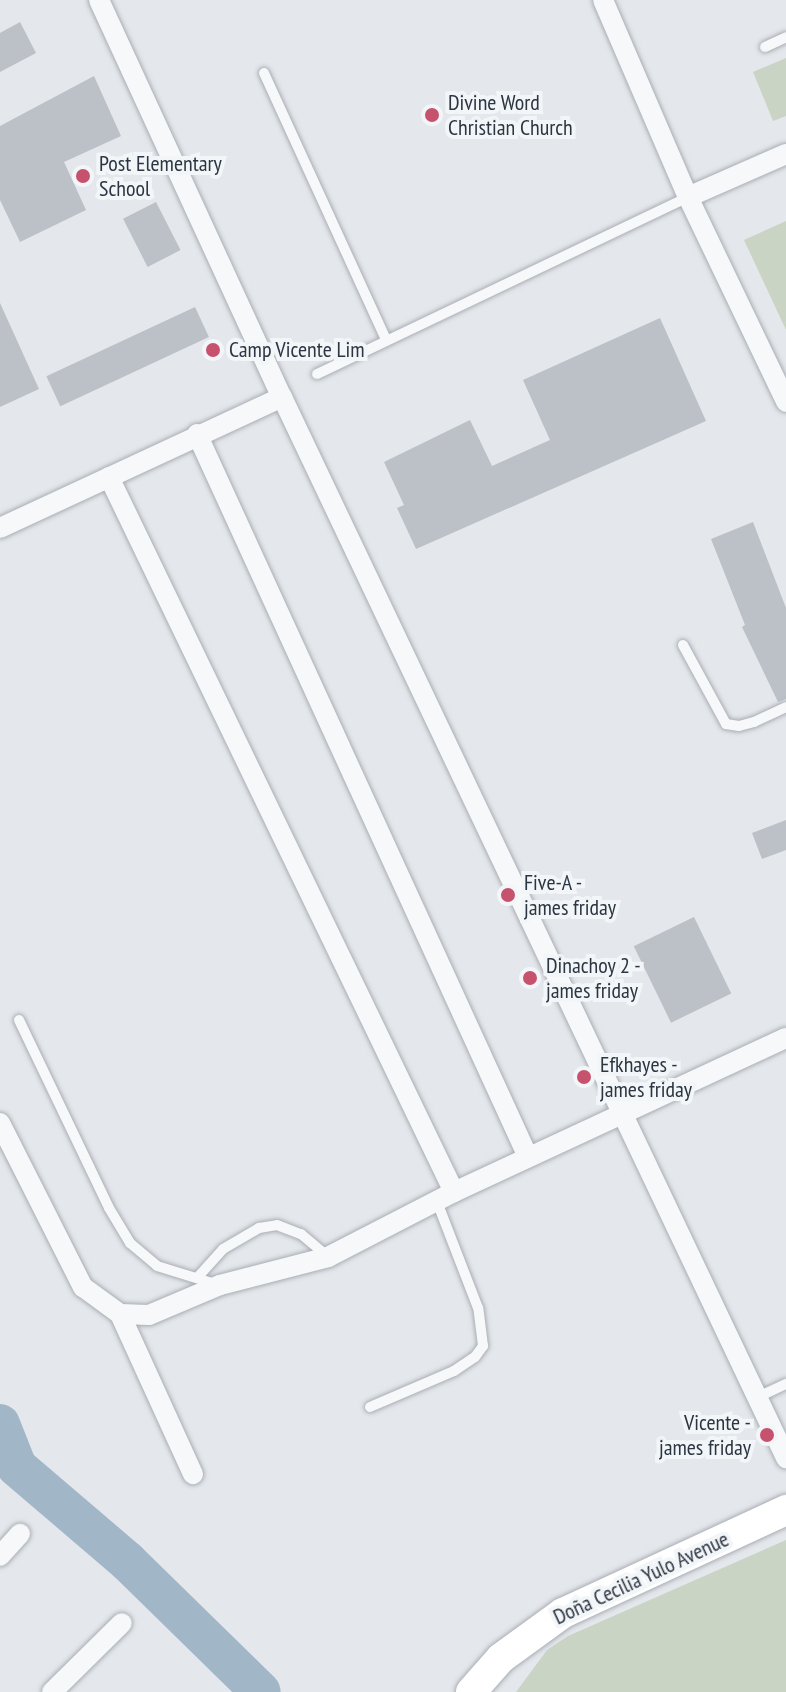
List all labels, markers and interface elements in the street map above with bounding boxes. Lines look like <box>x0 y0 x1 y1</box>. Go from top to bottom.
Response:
place label: Divine Word Christian Church <box>448 89 573 140</box>
marker: Divine Word Christian Church <box>423 106 441 124</box>
place label: Post Elementary School <box>99 150 222 202</box>
marker: Post Elementary School <box>74 167 92 185</box>
place label: Camp Vicente Lim <box>229 337 365 363</box>
marker: Camp Vicente Lim <box>204 341 222 359</box>
place label: Five-A - james friday <box>524 869 616 920</box>
marker: Five-A - james friday <box>499 886 517 904</box>
place label: Dinachoy 2 - james friday <box>546 952 641 1004</box>
marker: Dinachoy 2 - james friday <box>521 969 539 987</box>
place label: Efkhayes - james friday <box>600 1051 692 1102</box>
marker: Efkhayes - james friday <box>575 1068 593 1086</box>
place label: Vicente - james friday <box>659 1409 751 1460</box>
marker: Vicente - james friday <box>758 1426 776 1444</box>
street label: Doña Cecilia Yulo Avenue <box>549 1526 733 1630</box>

